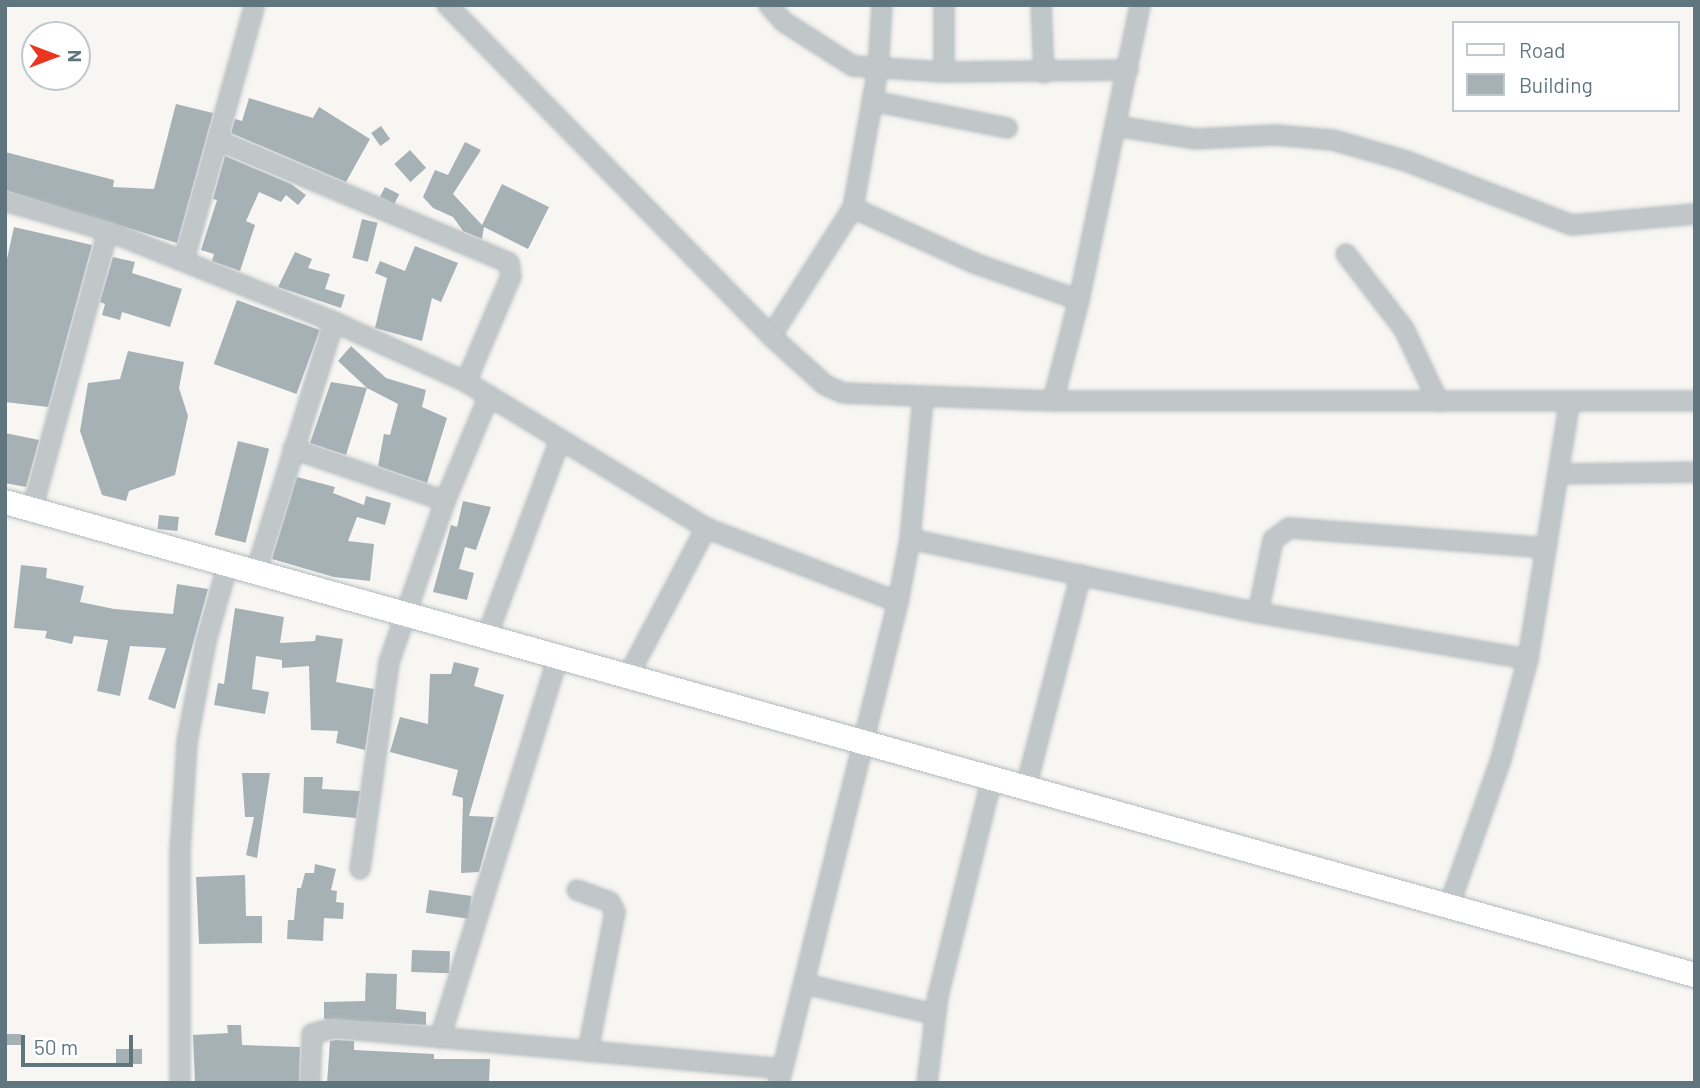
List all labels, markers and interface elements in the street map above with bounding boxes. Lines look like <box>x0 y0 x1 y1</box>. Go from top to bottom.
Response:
north arrow <box>21 21 91 91</box>
legend <box>1452 21 1679 112</box>
text: Road <box>1519 37 1565 62</box>
text: N <box>64 50 87 62</box>
text: Building <box>1519 72 1593 97</box>
scale bar <box>24 1021 136 1066</box>
text: 50 m <box>34 1034 78 1059</box>

